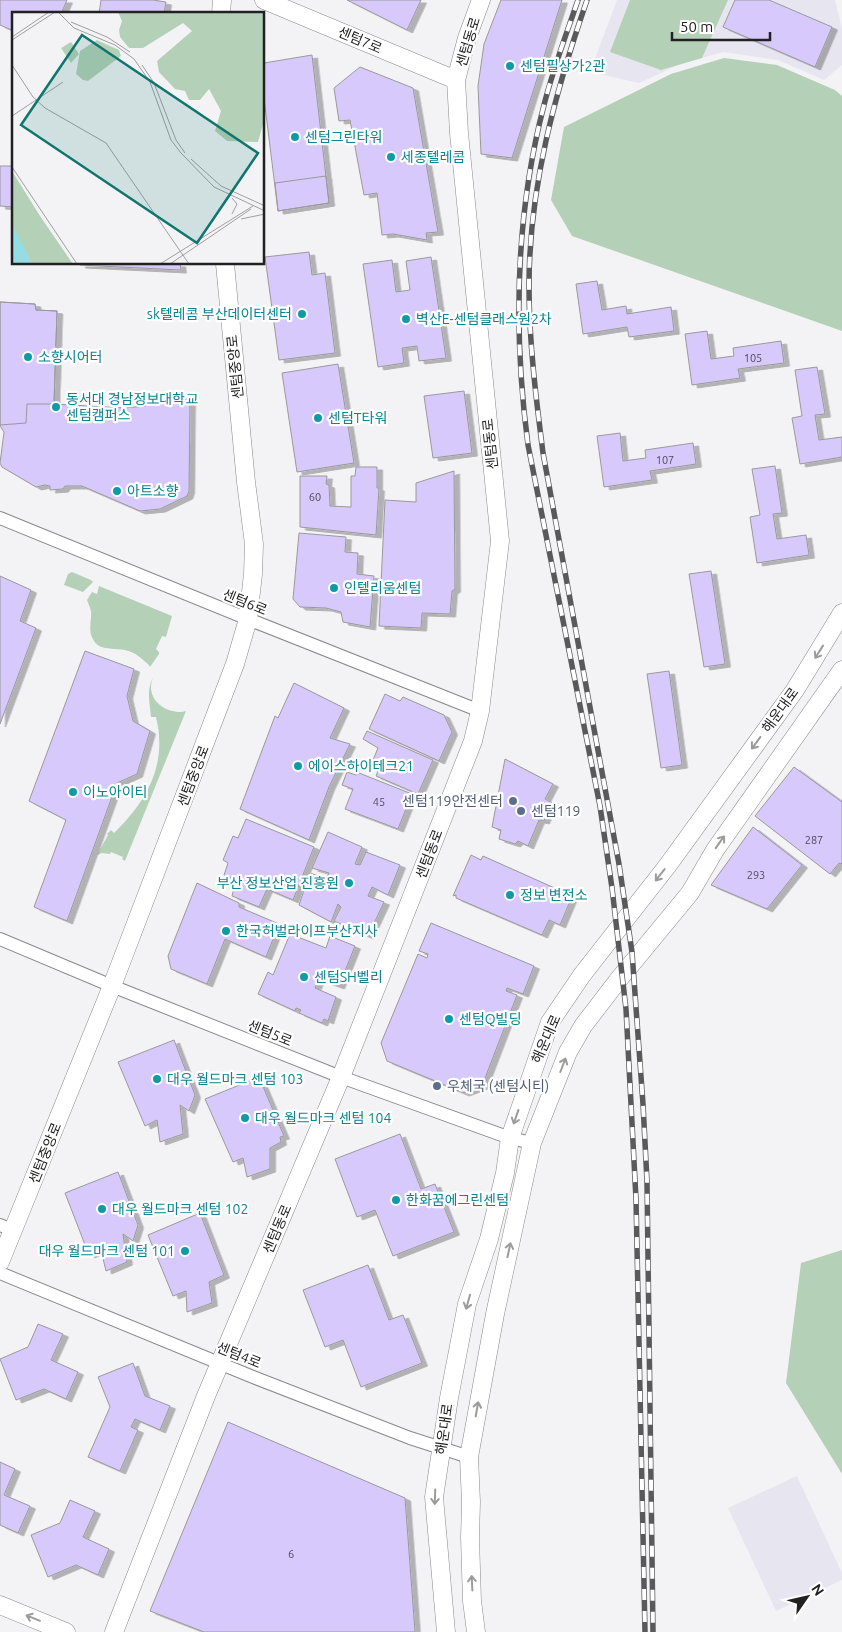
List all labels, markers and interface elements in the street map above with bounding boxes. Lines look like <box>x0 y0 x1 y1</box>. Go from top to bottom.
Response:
scale bar <box>672 10 770 42</box>
inset map <box>12 12 265 265</box>
street label: 센텀동로 <box>453 15 483 69</box>
text: 50 m <box>680 18 713 35</box>
street label: 센텀7로 <box>335 24 385 57</box>
place label: 센텀필상가2관 <box>520 58 605 74</box>
marker: 센텀필상가2관 <box>504 60 516 72</box>
place label: 센텀그린타워 <box>305 129 382 145</box>
marker: 센텀그린타워 <box>289 131 301 143</box>
place label: 세종텔레콤 <box>401 149 465 165</box>
marker: 세종텔레콤 <box>385 151 397 163</box>
place label: sk텔레콤 부산데이터센터 <box>147 306 292 322</box>
marker: sk텔레콤 부산데이터센터 <box>296 308 308 320</box>
place label: 벽산E-센텀클래스원2차 <box>416 311 552 327</box>
marker: 벽산E-센텀클래스원2차 <box>400 313 412 325</box>
street label: 센텀중앙로 <box>224 334 246 400</box>
place label: 소향시어터 <box>38 349 102 365</box>
marker: 소향시어터 <box>22 351 34 363</box>
house number: 105 <box>744 352 762 364</box>
place label: 동서대 경남정보대학교 센텀캠퍼스 <box>66 391 198 423</box>
marker: 동서대 경남정보대학교 센텀캠퍼스 <box>50 401 62 413</box>
place label: 센텀T타워 <box>328 410 387 426</box>
marker: 센텀T타워 <box>312 412 324 424</box>
street label: 센텀동로 <box>479 417 501 470</box>
house number: 107 <box>656 454 674 466</box>
place label: 아트소향 <box>127 483 179 499</box>
marker: 아트소향 <box>111 485 123 497</box>
house number: 60 <box>309 491 321 503</box>
place label: 인텔리움센텀 <box>344 580 421 596</box>
marker: 인텔리움센텀 <box>328 582 340 594</box>
street label: 센텀6로 <box>220 586 270 618</box>
one-way arrow <box>814 645 824 659</box>
street label: 해운대로 <box>758 684 802 736</box>
one-way arrow <box>751 736 761 750</box>
street label: 센텀중앙로 <box>174 743 212 809</box>
place label: 에이스하이테크21 <box>308 758 414 774</box>
marker: 에이스하이테크21 <box>292 760 304 772</box>
place label: 이노아이티 <box>83 784 147 800</box>
marker: 이노아이티 <box>67 786 79 798</box>
place label: 센텀119안전센터 <box>402 793 503 809</box>
marker: 센텀119안전센터 <box>507 795 519 807</box>
house number: 45 <box>373 796 385 808</box>
place label: 센텀119 <box>531 803 580 819</box>
marker: 센텀119 <box>515 805 527 817</box>
street label: 센텀동로 <box>412 827 446 881</box>
house number: 287 <box>805 834 823 846</box>
one-way arrow <box>715 835 725 849</box>
one-way arrow <box>655 868 666 881</box>
house number: 293 <box>747 869 765 881</box>
place label: 부산 정보산업 진흥원 <box>217 875 339 891</box>
marker: 부산 정보산업 진흥원 <box>343 877 355 889</box>
place label: 정보 변전소 <box>520 887 588 903</box>
marker: 정보 변전소 <box>504 889 516 901</box>
place label: 한국허벌라이프부산지사 <box>236 923 378 939</box>
marker: 한국허벌라이프부산지사 <box>220 925 232 937</box>
place label: 센텀SH벨리 <box>314 969 383 985</box>
marker: 센텀SH벨리 <box>298 971 310 983</box>
place label: 센텀Q빌딩 <box>459 1011 521 1027</box>
street label: 해운대로 <box>528 1012 564 1066</box>
marker: 센텀Q빌딩 <box>443 1013 455 1025</box>
street label: 센텀5로 <box>245 1017 295 1049</box>
one-way arrow <box>559 1058 568 1073</box>
place label: 대우 월드마크 센텀 103 <box>167 1071 303 1087</box>
marker: 대우 월드마크 센텀 103 <box>151 1073 163 1085</box>
place label: 우체국 (센텀시티) <box>447 1078 549 1094</box>
marker: 우체국 (센텀시티) <box>431 1080 443 1092</box>
one-way arrow <box>511 1109 521 1125</box>
place label: 대우 월드마크 센텀 104 <box>255 1110 391 1126</box>
marker: 대우 월드마크 센텀 104 <box>239 1112 251 1124</box>
street label: 센텀중앙로 <box>26 1120 65 1186</box>
place label: 한화꿈에그린센텀 <box>406 1192 509 1208</box>
marker: 한화꿈에그린센텀 <box>390 1194 402 1206</box>
place label: 대우 월드마크 센텀 102 <box>112 1201 248 1217</box>
street label: 센텀동로 <box>260 1202 294 1256</box>
marker: 대우 월드마크 센텀 102 <box>96 1203 108 1215</box>
place label: 대우 월드마크 센텀 101 <box>39 1243 175 1259</box>
one-way arrow <box>505 1243 514 1259</box>
marker: 대우 월드마크 센텀 101 <box>179 1245 191 1257</box>
one-way arrow <box>463 1294 472 1310</box>
street label: 센텀4로 <box>214 1339 264 1371</box>
street label: 해운대로 <box>432 1402 456 1456</box>
one-way arrow <box>473 1402 483 1418</box>
one-way arrow <box>430 1489 439 1505</box>
house number: 6 <box>288 1548 294 1560</box>
north arrow <box>782 1572 832 1622</box>
one-way arrow <box>467 1576 476 1592</box>
text: N <box>808 1581 827 1599</box>
one-way arrow <box>26 1613 41 1623</box>

